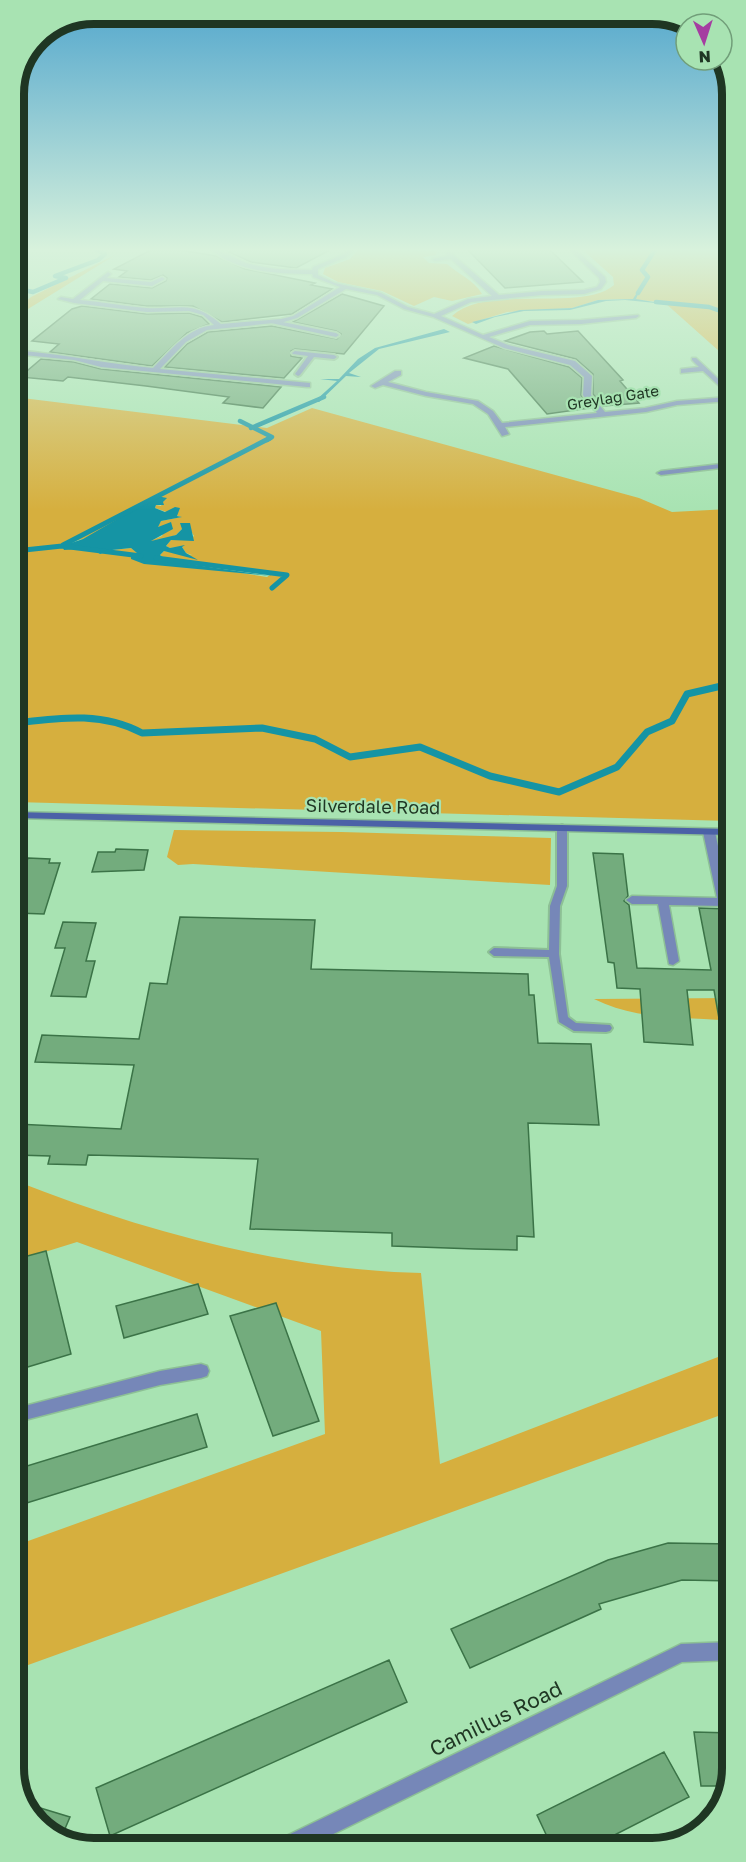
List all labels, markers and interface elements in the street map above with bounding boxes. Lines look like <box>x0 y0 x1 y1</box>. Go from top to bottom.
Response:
north arrow <box>674 12 734 72</box>
text: N <box>698 47 711 67</box>
street label: Greylag Gate <box>566 381 660 413</box>
street label: Silverdale Road <box>306 794 441 818</box>
street label: Camillus Road <box>425 1675 566 1761</box>

